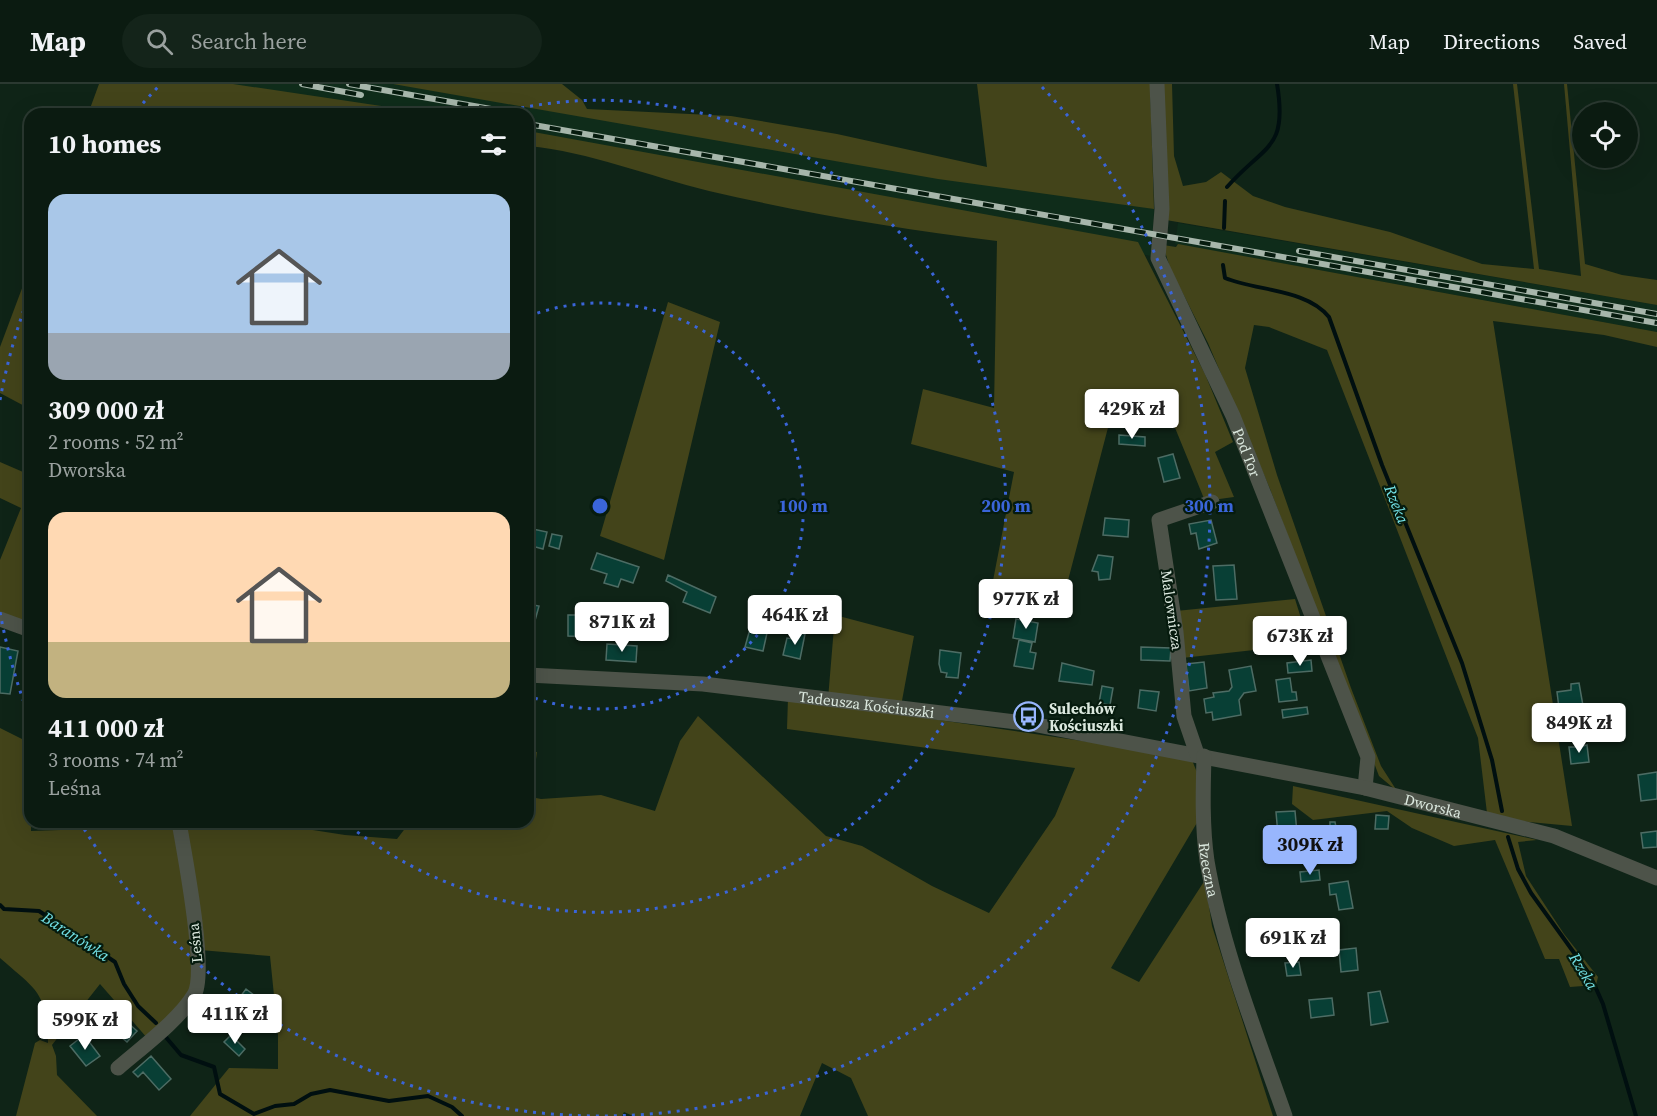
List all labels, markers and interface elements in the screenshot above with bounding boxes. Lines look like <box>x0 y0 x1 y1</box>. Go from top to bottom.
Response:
search box <box>122 14 542 68</box>
text: Map <box>30 22 86 60</box>
icon: search <box>143 25 176 58</box>
text: Search here <box>191 26 307 56</box>
text: Map <box>1369 27 1410 56</box>
text: Directions <box>1443 27 1540 56</box>
text: Saved <box>1573 27 1627 56</box>
map controls <box>1572 102 1638 168</box>
button: locate <box>1572 102 1638 168</box>
text: 10 homes <box>48 126 161 162</box>
icon: filters <box>477 128 510 161</box>
icon: home <box>225 233 333 341</box>
pin: 429K zł <box>1077 389 1187 440</box>
text: 309 000 zł <box>48 392 164 428</box>
text: 429K zł <box>1099 394 1165 422</box>
street label: Pod Tor <box>1228 424 1267 480</box>
text: 2 rooms · 52 m² <box>48 428 184 456</box>
text: Dworska <box>48 456 126 484</box>
water label: Rzeka <box>1379 480 1415 527</box>
text: 100 m <box>778 493 828 518</box>
text: 200 m <box>981 493 1031 518</box>
text: 300 m <box>1184 493 1234 518</box>
centre of rings <box>590 496 610 516</box>
icon: home <box>225 551 333 659</box>
street label: Malownicza <box>1156 569 1188 652</box>
pin: 977K zł <box>971 579 1081 630</box>
text: 977K zł <box>993 584 1059 612</box>
pin: 464K zł <box>740 595 850 646</box>
text: 464K zł <box>762 600 828 628</box>
pin: 871K zł <box>567 602 677 653</box>
text: 871K zł <box>589 607 655 635</box>
pin: 673K zł <box>1245 616 1355 667</box>
text: 673K zł <box>1267 621 1333 649</box>
street label: Tadeusza Kościuszki <box>797 685 936 723</box>
place label: Sulechów Kościuszki <box>1049 698 1124 736</box>
bus stop icon: Sulechów Kościuszki <box>1012 701 1044 733</box>
pin: 849K zł <box>1524 703 1634 754</box>
text: 849K zł <box>1546 708 1612 736</box>
text: 411 000 zł <box>48 710 164 746</box>
text: 3 rooms · 74 m² <box>48 746 184 774</box>
text: Leśna <box>48 774 101 802</box>
street label: Dworska <box>1402 788 1464 823</box>
pin: 309K zł <box>1255 825 1365 876</box>
text: 309K zł <box>1277 830 1343 858</box>
street label: Rzeczna <box>1194 841 1225 899</box>
water label: Baranówka <box>37 905 115 966</box>
pin: 691K zł <box>1238 918 1348 969</box>
street label: Leśna <box>182 922 208 964</box>
text: 691K zł <box>1260 923 1326 951</box>
water label: Rzeka <box>1564 947 1604 994</box>
pin: 411K zł <box>180 994 290 1045</box>
text: 411K zł <box>202 999 268 1027</box>
pin: 599K zł <box>30 1000 140 1051</box>
text: 599K zł <box>52 1005 118 1033</box>

